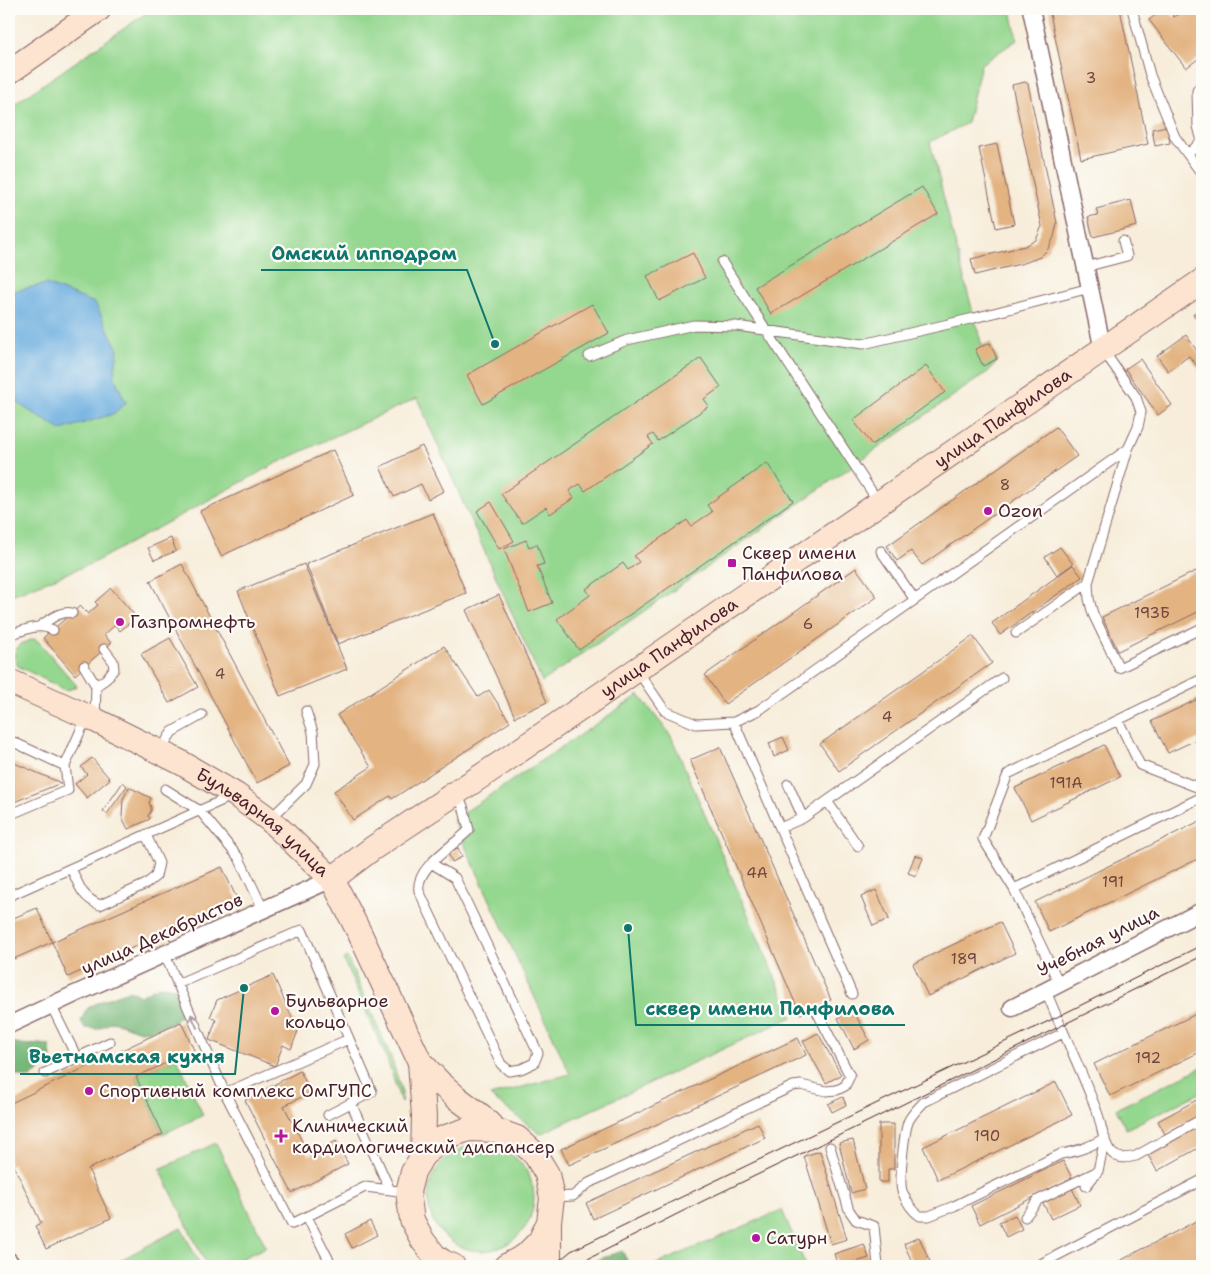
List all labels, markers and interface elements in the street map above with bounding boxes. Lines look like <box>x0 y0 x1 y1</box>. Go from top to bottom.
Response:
house number: 3 <box>1086 68 1096 88</box>
callout: Омский ипподром <box>261 236 467 270</box>
text: Омский ипподром <box>271 241 457 266</box>
street label: улица Панфилова <box>929 362 1076 474</box>
house number: 8 <box>1000 475 1010 495</box>
place label: Ozon <box>998 499 1043 523</box>
marker: Ozon <box>982 505 994 517</box>
place label: Сквер имени Панфилова <box>742 541 856 586</box>
marker: Сквер имени Панфилова <box>726 557 738 569</box>
street label: улица Панфилова <box>596 592 742 703</box>
house number: 193Б <box>1134 603 1170 623</box>
place label: Газпромнефть <box>130 610 255 634</box>
house number: 6 <box>803 614 813 634</box>
marker: Газпромнефть <box>114 616 126 628</box>
house number: 4 <box>215 664 225 684</box>
house number: 4 <box>882 707 892 727</box>
street label: Бульварная улица <box>192 762 334 882</box>
house number: 191А <box>1050 773 1083 793</box>
house number: 4А <box>746 863 768 883</box>
house number: 191 <box>1102 872 1124 892</box>
street label: улица Декабристов <box>77 888 247 980</box>
street label: Учебная улица <box>1033 900 1163 982</box>
house number: 189 <box>951 949 977 969</box>
place label: Бульварное кольцо <box>285 989 389 1034</box>
callout: сквер имени Панфилова <box>636 991 905 1025</box>
text: сквер имени Панфилова <box>645 996 895 1021</box>
marker: Бульварное кольцо <box>269 1005 281 1017</box>
one-way arrow <box>188 1014 198 1029</box>
callout: Вьетнамская кухня <box>20 1040 235 1074</box>
text: Вьетнамская кухня <box>29 1044 225 1069</box>
house number: 192 <box>1135 1048 1161 1068</box>
place label: Спортивный комплекс ОмГУПС <box>99 1079 372 1103</box>
marker: Спортивный комплекс ОмГУПС <box>83 1085 95 1097</box>
place label: Клинический кардиологический диспансер <box>292 1114 555 1159</box>
house number: 190 <box>974 1126 1000 1146</box>
marker: Клинический кардиологический диспансер <box>274 1129 288 1143</box>
place label: Сатурн <box>766 1226 827 1250</box>
marker: Сатурн <box>750 1232 762 1244</box>

